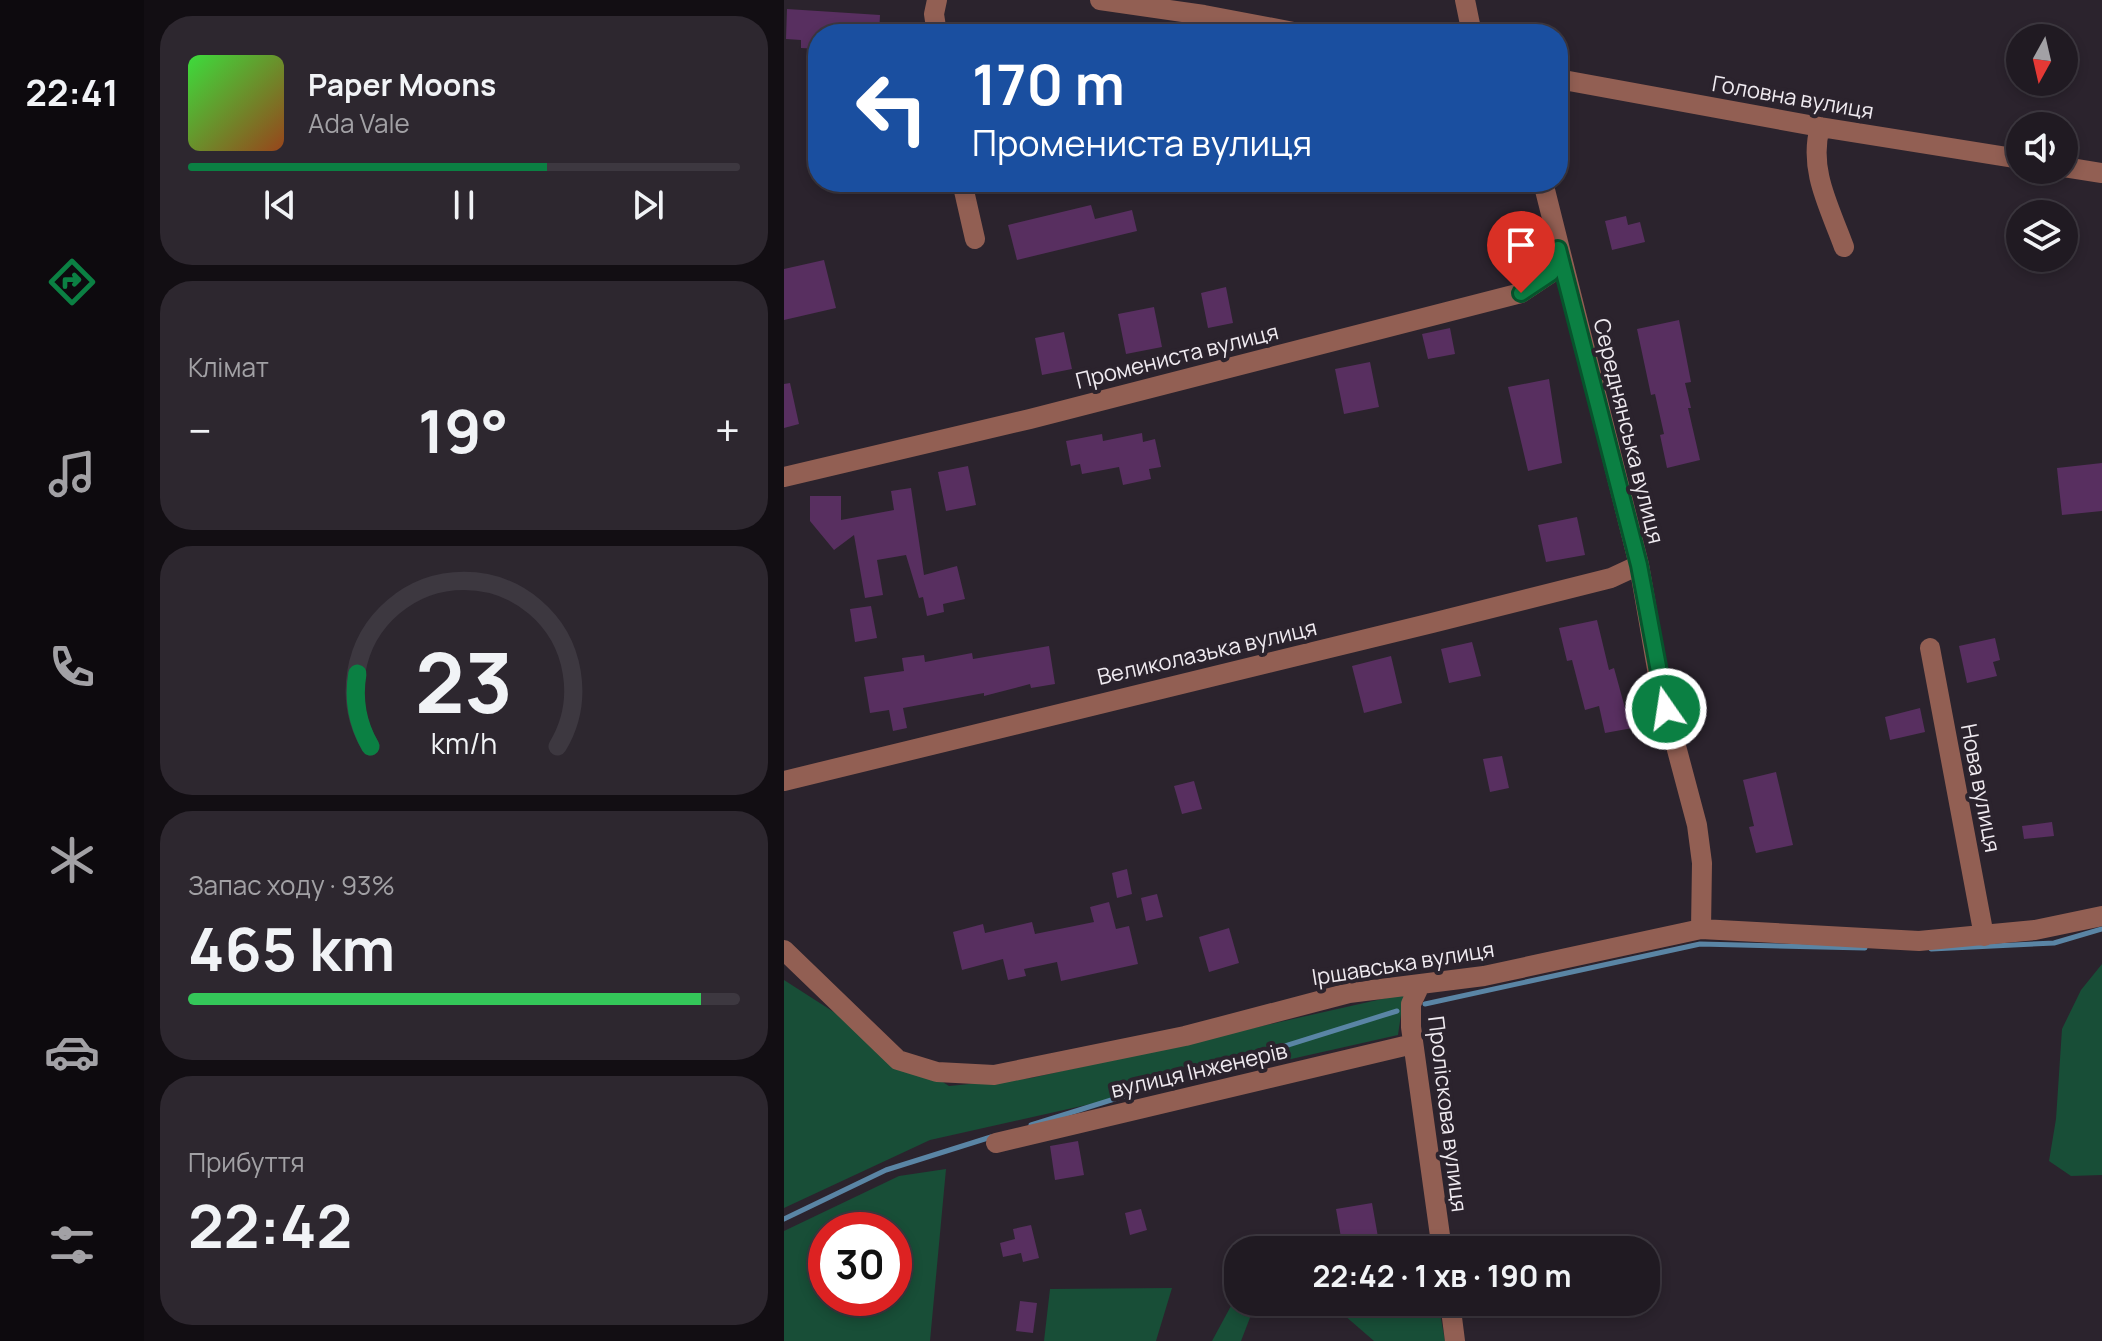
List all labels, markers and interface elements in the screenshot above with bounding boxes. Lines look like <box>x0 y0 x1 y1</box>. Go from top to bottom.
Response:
north arrow <box>2006 24 2078 96</box>
map controls <box>2006 24 2078 272</box>
text: 170 m <box>972 45 1125 122</box>
icon: left <box>840 56 944 160</box>
text: Paper Moons <box>308 64 496 105</box>
text: 22:41 <box>26 68 118 117</box>
street label: Головна вулиця <box>1710 68 1876 126</box>
text: Ada Vale <box>308 105 410 141</box>
button: sound <box>2006 112 2078 184</box>
text: Промениста вулиця <box>972 118 1312 167</box>
icon: previous <box>258 183 302 227</box>
icon: pause <box>442 183 486 227</box>
icon: next <box>626 183 670 227</box>
button: layers <box>2006 200 2078 272</box>
pin <box>1487 211 1555 293</box>
icon: arrive <box>1499 223 1543 267</box>
icon: directions <box>44 254 100 310</box>
street label: Середнянська вулиця <box>1586 315 1672 547</box>
street label: Промениста вулиця <box>1072 316 1282 396</box>
text: Клімат <box>188 349 269 385</box>
text: 19° <box>418 389 508 471</box>
text: − <box>188 400 212 460</box>
text: + <box>715 400 740 460</box>
icon: music <box>44 446 100 502</box>
street label: Великолазька вулиця <box>1094 612 1320 692</box>
text: 23 <box>415 623 513 737</box>
icon: phone <box>44 639 100 695</box>
position arrow <box>1624 667 1708 751</box>
street label: Нова вулиця <box>1954 721 2008 855</box>
text: km/h <box>431 724 497 763</box>
icon: climate <box>44 832 100 888</box>
text: Запас ходу · 93% <box>188 867 395 903</box>
text: 465 km <box>188 907 395 989</box>
street label: Іршавська вулиця <box>1310 934 1496 992</box>
street label: Проліскова вулиця <box>1421 1014 1475 1214</box>
icon: car <box>44 1024 100 1080</box>
street label: вулиця Інженерів <box>1108 1035 1290 1105</box>
text: Прибуття <box>188 1144 305 1180</box>
text: 22:42 <box>188 1184 352 1266</box>
speed limit sign: 30 <box>808 1212 912 1316</box>
icon: filters <box>44 1217 100 1273</box>
text: 22:42 · 1 хв · 190 m <box>1312 1255 1572 1296</box>

